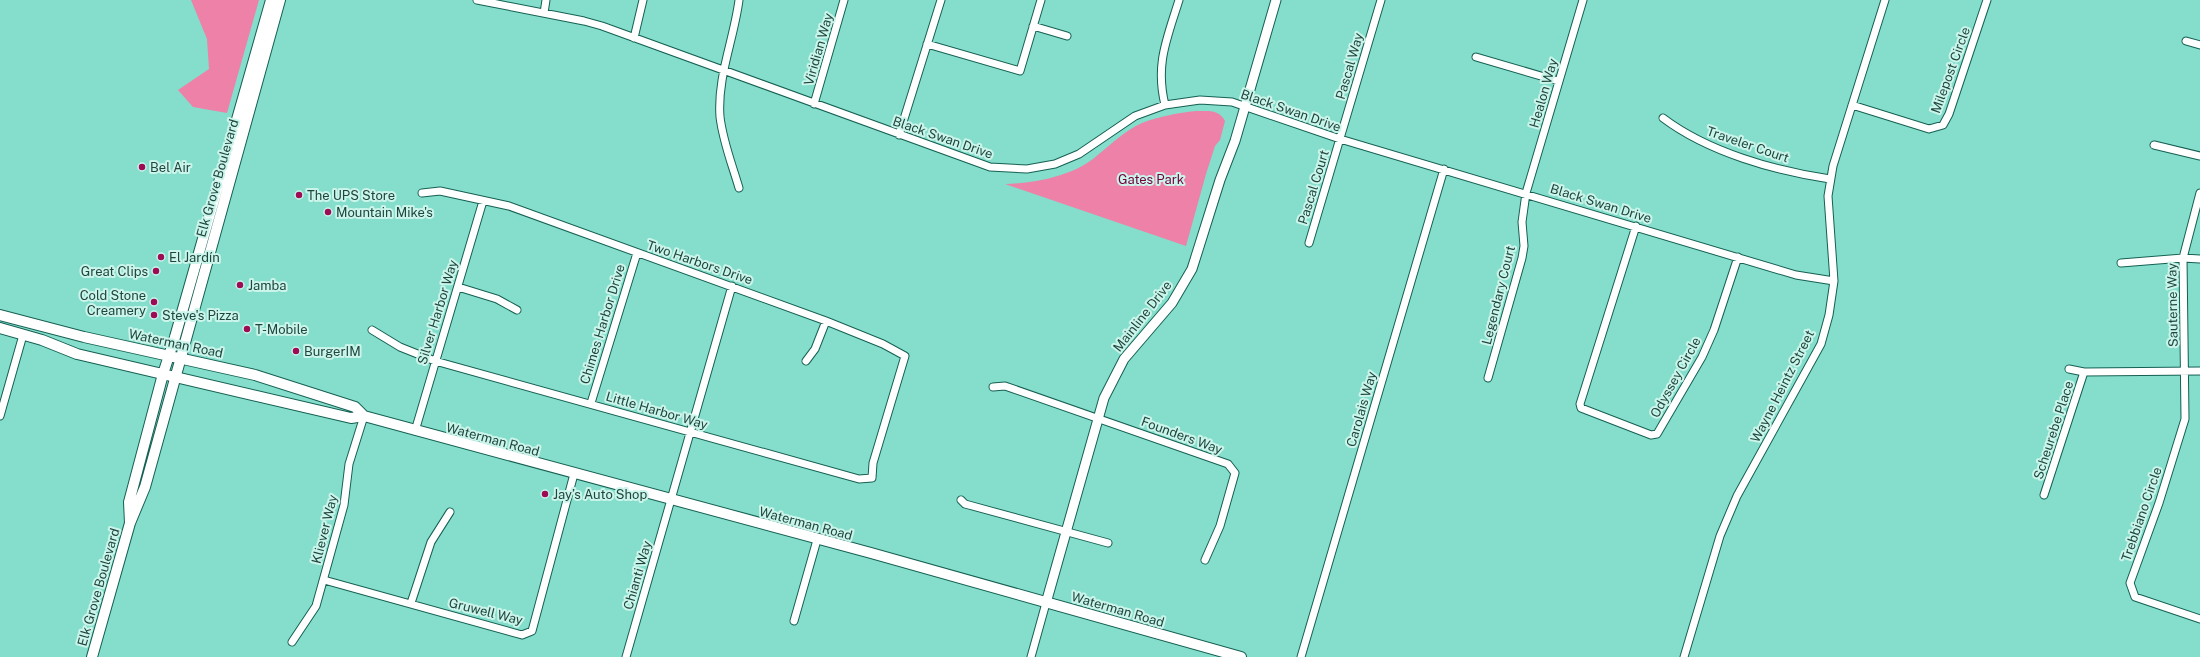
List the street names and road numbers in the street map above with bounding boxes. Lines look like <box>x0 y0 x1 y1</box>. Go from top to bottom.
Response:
street label: Viridian Way <box>801 11 836 87</box>
street label: Milepost Circle <box>1928 25 1973 115</box>
street label: Pascal Way <box>1333 31 1366 101</box>
street label: Healon Way <box>1526 57 1561 130</box>
street label: Black Swan Drive <box>1239 86 1343 135</box>
street label: Black Swan Drive <box>891 113 995 162</box>
street label: Elk Grove Boulevard <box>193 118 241 239</box>
street label: Traveler Court <box>1705 123 1791 166</box>
street label: Pascal Court <box>1295 148 1332 226</box>
street label: Black Swan Drive <box>1548 181 1653 226</box>
street label: Two Harbors Drive <box>645 237 755 288</box>
street label: Legendary Court <box>1479 244 1518 346</box>
street label: Silver Harbor Way <box>414 258 461 366</box>
street label: Chimes Harbor Drive <box>577 262 628 386</box>
street label: Sauterne Way <box>2164 263 2181 347</box>
street label: Mainline Drive <box>1110 278 1175 355</box>
street label: Waterman Road <box>127 326 224 361</box>
street label: Wayne Heintz Street <box>1748 328 1817 445</box>
street label: Odyssey Circle <box>1647 334 1704 420</box>
street label: Carolais Way <box>1344 370 1379 449</box>
street label: Scheurebe Place <box>2031 379 2076 481</box>
street label: Little Harbor Way <box>604 389 710 432</box>
street label: Founders Way <box>1139 414 1225 457</box>
street label: Waterman Road <box>445 420 541 459</box>
street label: Trebbiano Circle <box>2118 465 2165 563</box>
street label: Kliever Way <box>309 493 340 565</box>
street label: Waterman Road <box>758 504 854 543</box>
street label: Elk Grove Boulevard <box>74 527 122 648</box>
street label: Chianti Way <box>620 539 654 611</box>
street label: Waterman Road <box>1070 589 1166 630</box>
street label: Gruwell Way <box>447 595 525 628</box>

